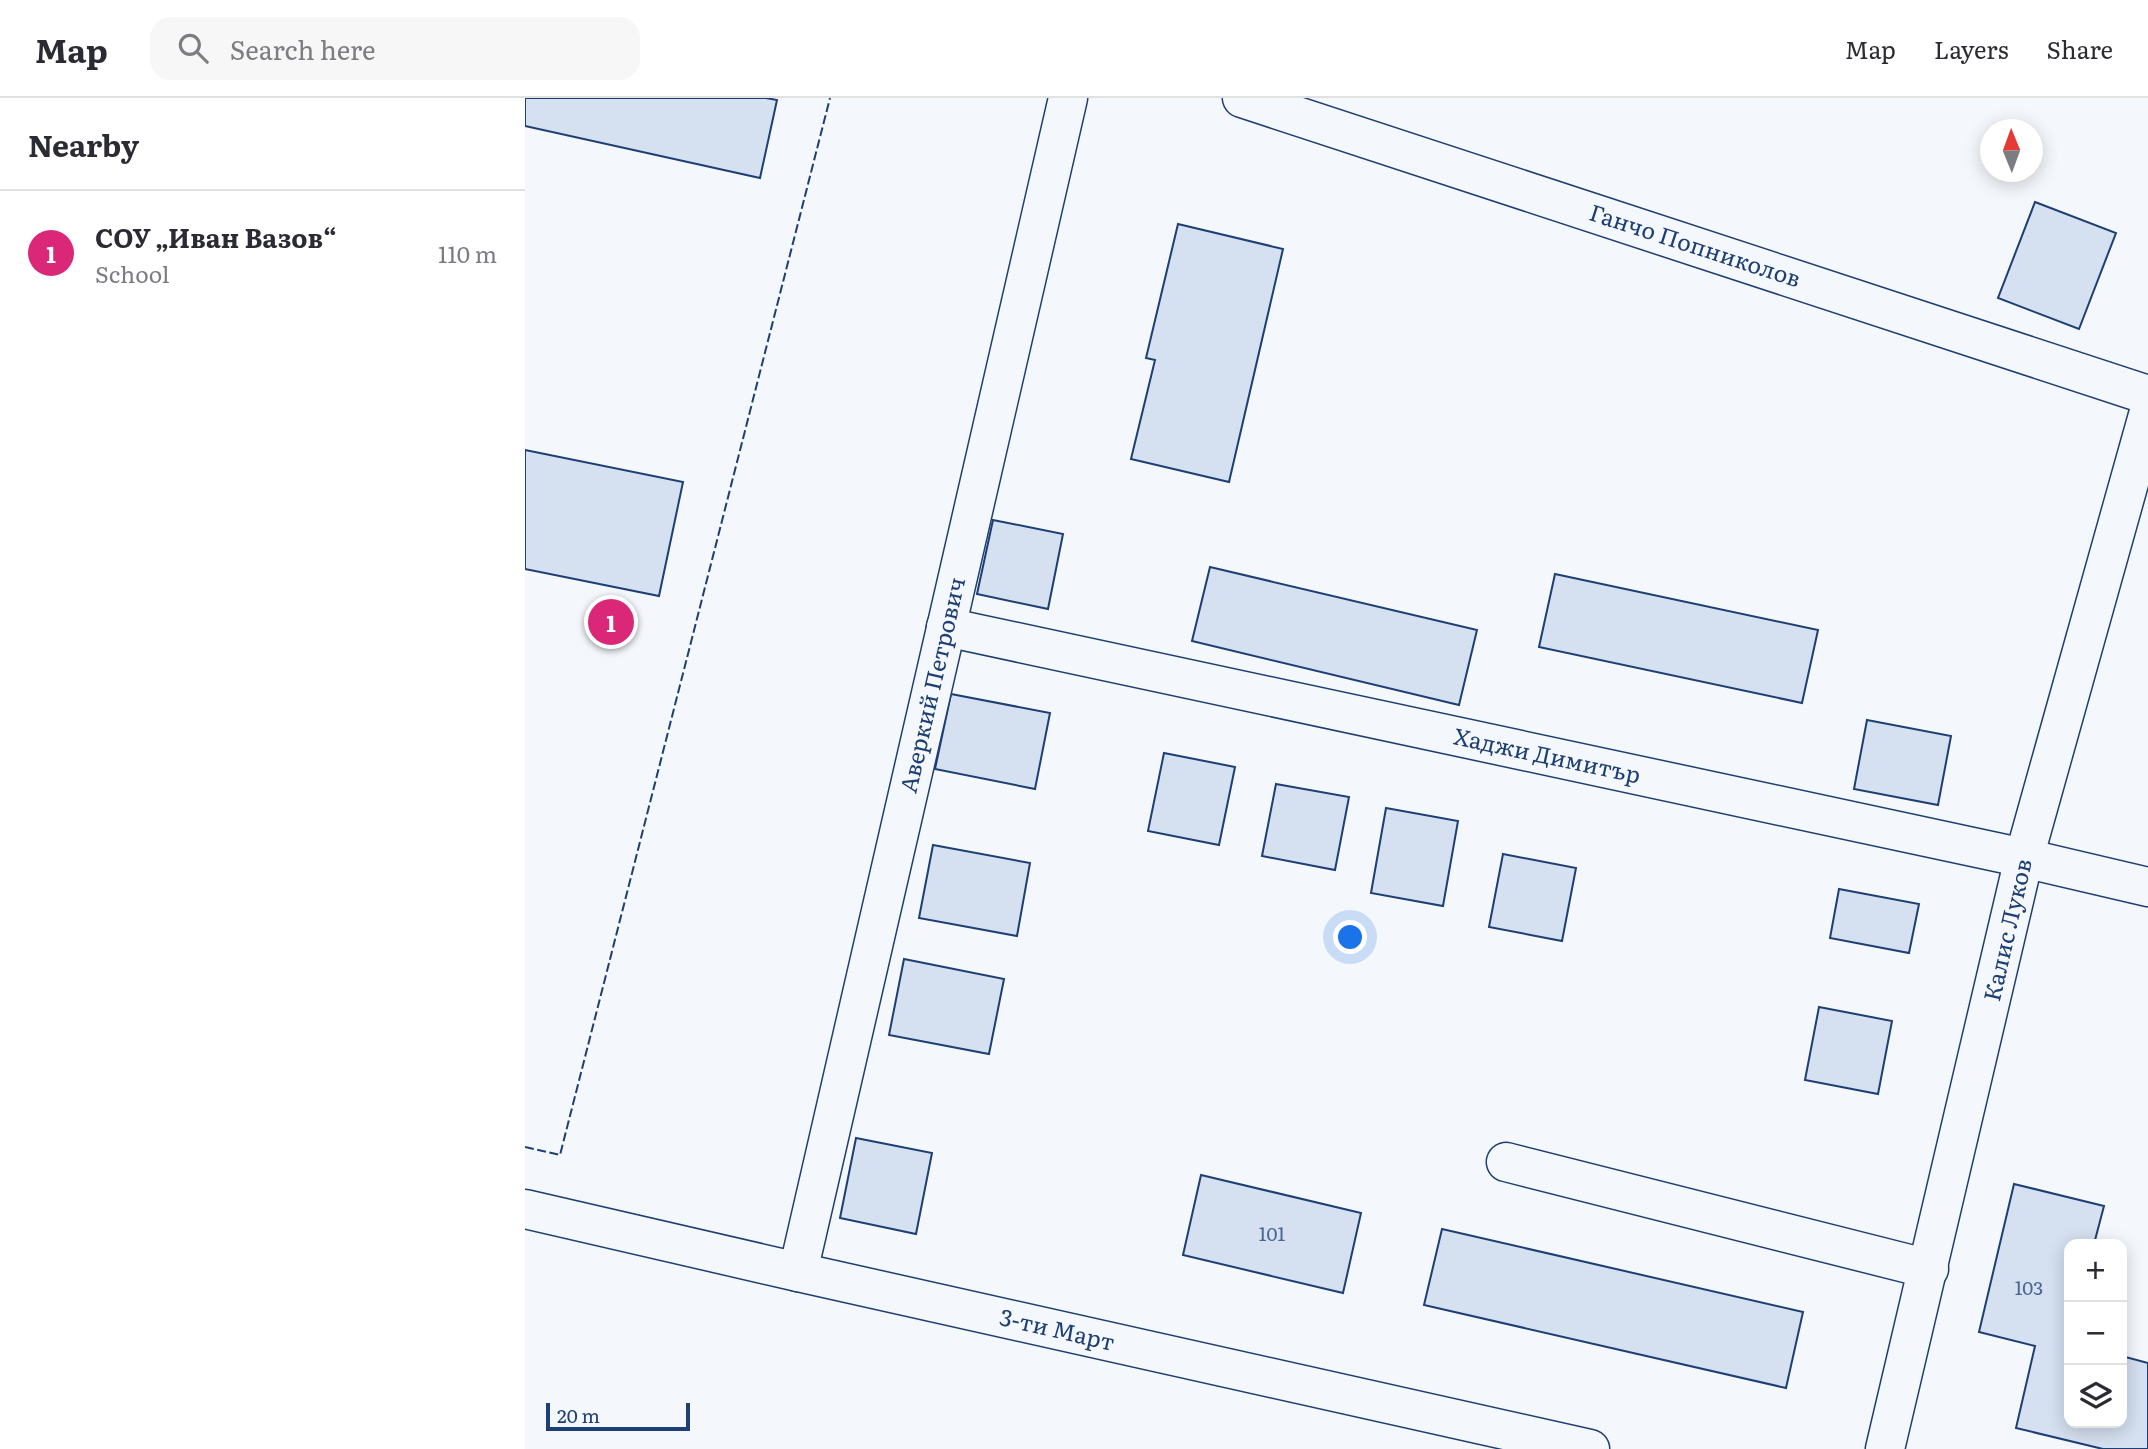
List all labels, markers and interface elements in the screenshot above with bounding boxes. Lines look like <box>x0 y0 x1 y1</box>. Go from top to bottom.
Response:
search box <box>150 17 640 80</box>
text: Map <box>35 24 108 73</box>
icon: search <box>174 29 212 67</box>
text: Search here <box>230 29 376 68</box>
text: Map <box>1845 31 1896 66</box>
text: Layers <box>1934 31 2008 66</box>
text: Share <box>2046 31 2113 66</box>
north arrow <box>1980 119 2043 182</box>
text: Nearby <box>28 122 139 166</box>
street label: Ганчо Попниколов <box>1586 194 1806 294</box>
text: СОУ „Иван Вазов“ <box>95 217 337 256</box>
text: 1 <box>46 236 56 270</box>
text: 110 m <box>438 236 497 270</box>
text: School <box>95 256 169 290</box>
street label: Аверкий Петрович <box>890 573 972 796</box>
pin: 1 <box>588 596 634 648</box>
street label: Хаджи Димитър <box>1451 718 1644 790</box>
street label: Калис Луков <box>1973 855 2039 1004</box>
your location <box>1333 920 1367 954</box>
house number: 101 <box>1259 1219 1285 1247</box>
map controls <box>2064 1239 2127 1428</box>
button: + <box>2064 1239 2127 1302</box>
house number: 103 <box>2015 1273 2043 1301</box>
street label: 3-ти Март <box>997 1298 1118 1358</box>
button: − <box>2064 1302 2127 1365</box>
button: layers <box>2064 1365 2127 1428</box>
scale bar <box>546 1400 689 1432</box>
text: 20 m <box>557 1401 600 1429</box>

